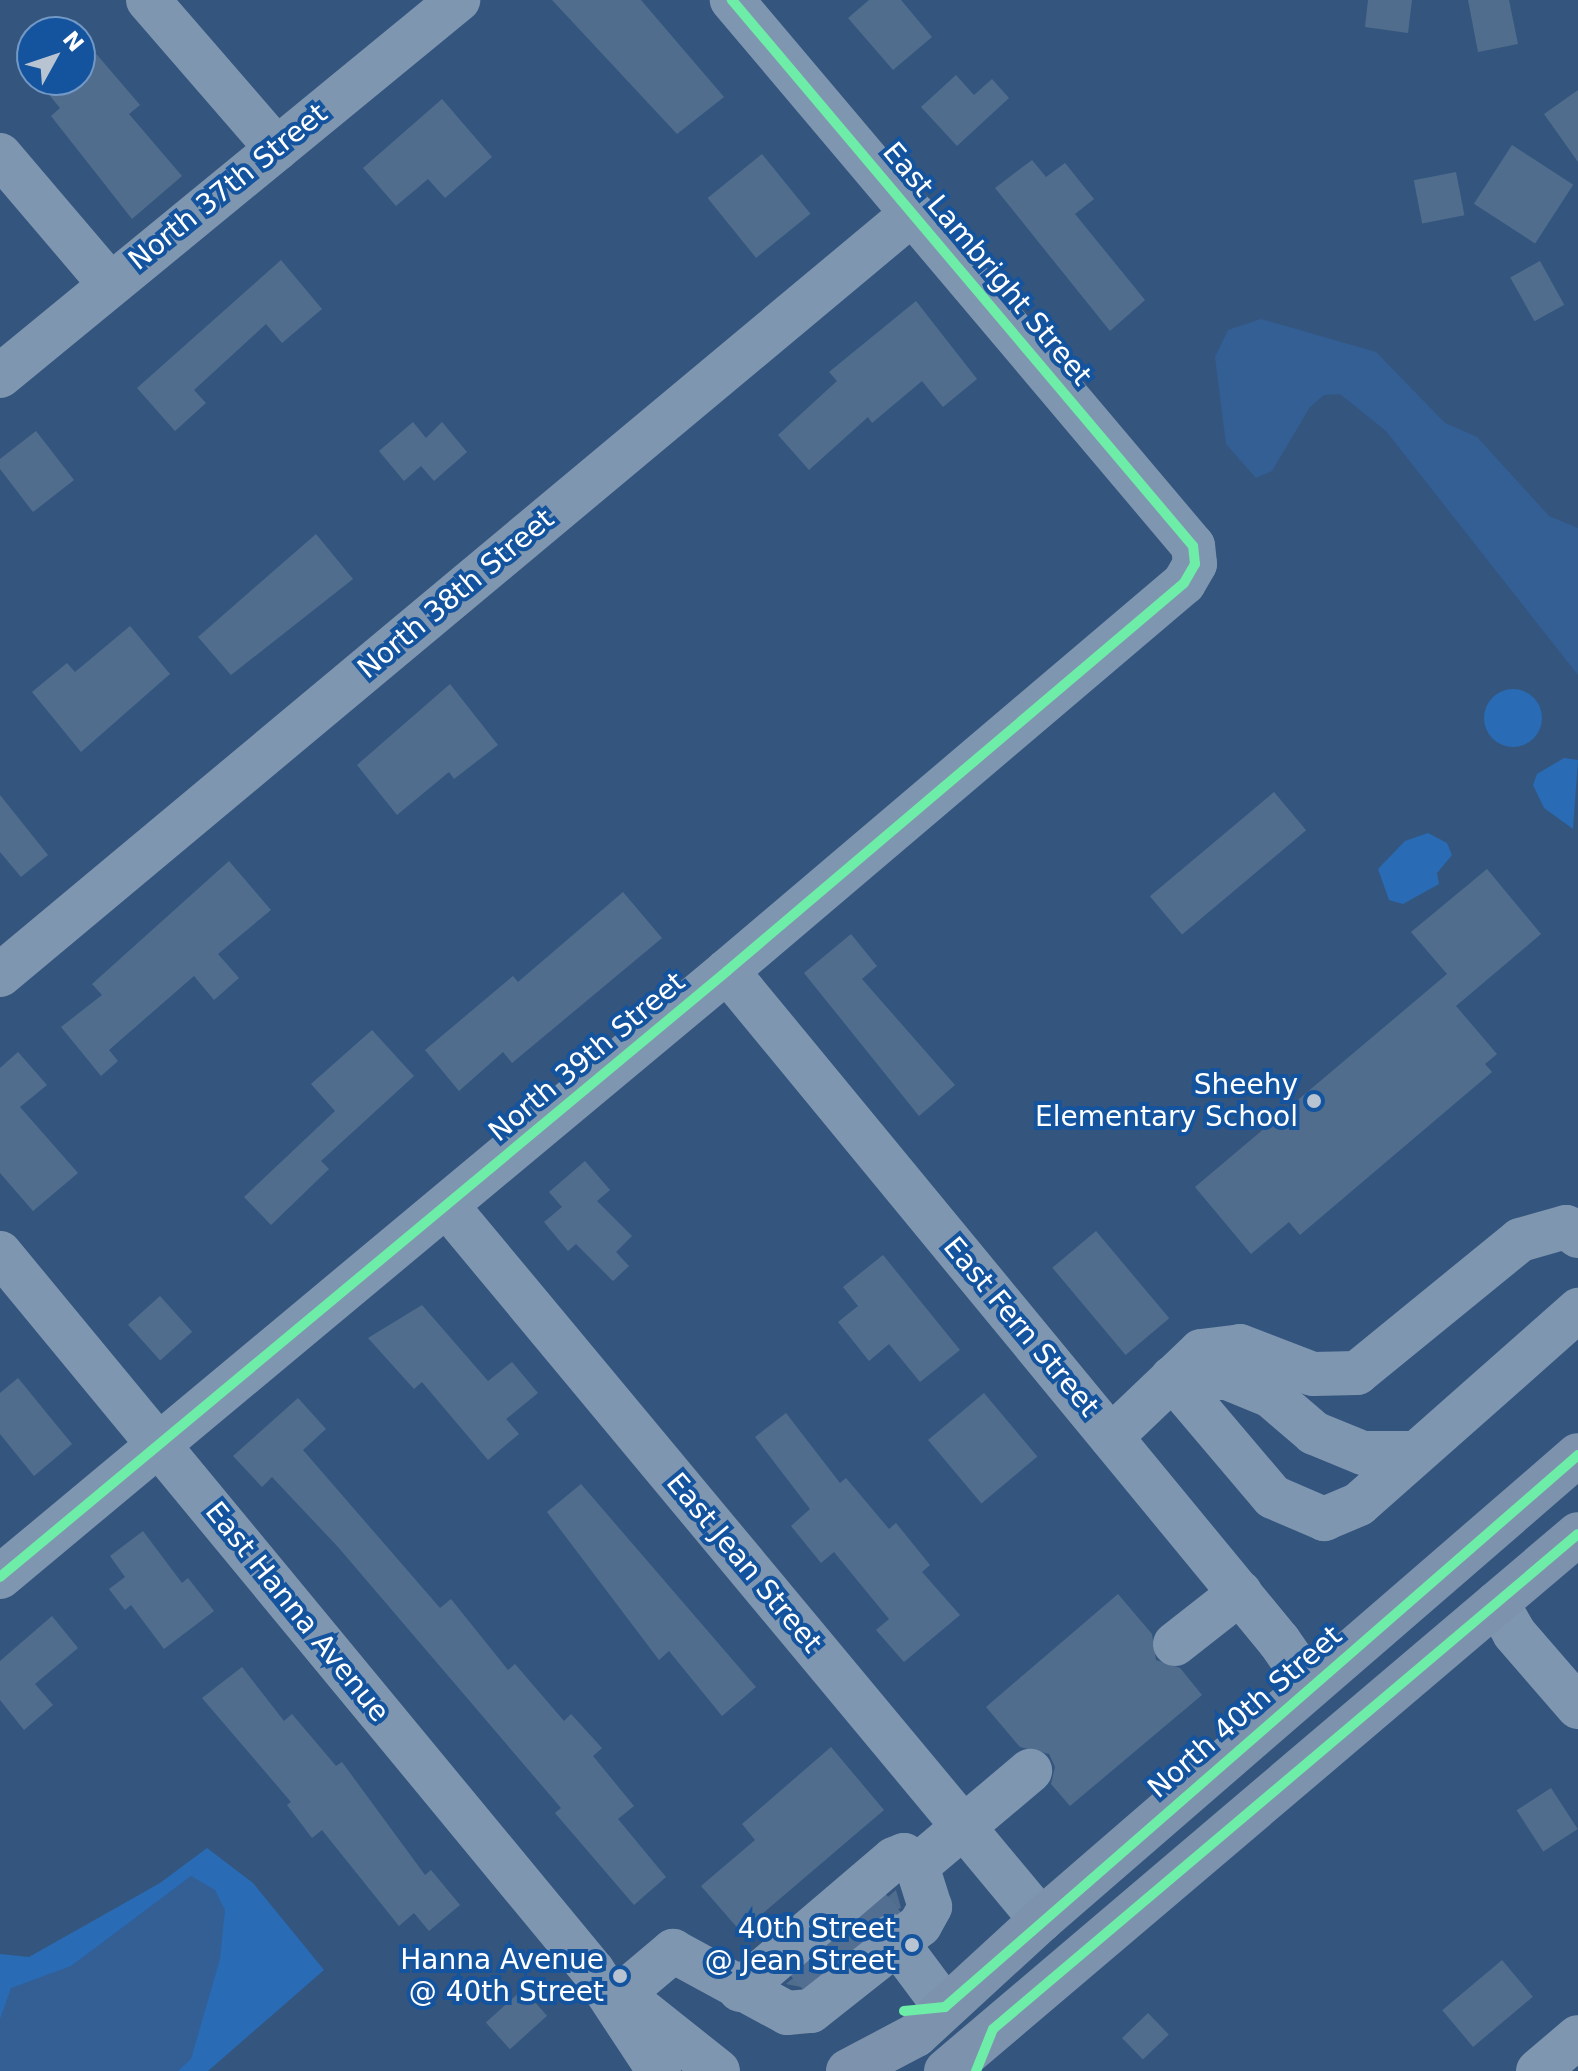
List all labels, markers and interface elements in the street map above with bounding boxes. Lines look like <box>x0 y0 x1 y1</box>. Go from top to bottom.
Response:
north arrow <box>16 16 96 96</box>
text: N <box>58 26 89 57</box>
street label: North 37th Street <box>122 97 334 277</box>
street label: East Lambright Street <box>875 136 1099 392</box>
street label: North 38th Street <box>351 502 561 686</box>
street label: North 39th Street <box>482 965 692 1149</box>
place label: Sheehy Elementary School <box>1035 1068 1298 1134</box>
marker: Sheehy Elementary School <box>1305 1092 1323 1110</box>
street label: East Fern Street <box>936 1230 1106 1424</box>
street label: East Jean Street <box>659 1467 829 1659</box>
street label: East Hanna Avenue <box>198 1495 396 1729</box>
street label: North 40th Street <box>1141 1619 1349 1805</box>
place label: 40th Street @ Jean Street <box>705 1912 896 1978</box>
marker: 40th Street @ Jean Street <box>903 1936 921 1954</box>
place label: Hanna Avenue @ 40th Street <box>400 1943 604 2009</box>
marker: Hanna Avenue @ 40th Street <box>611 1967 629 1985</box>

